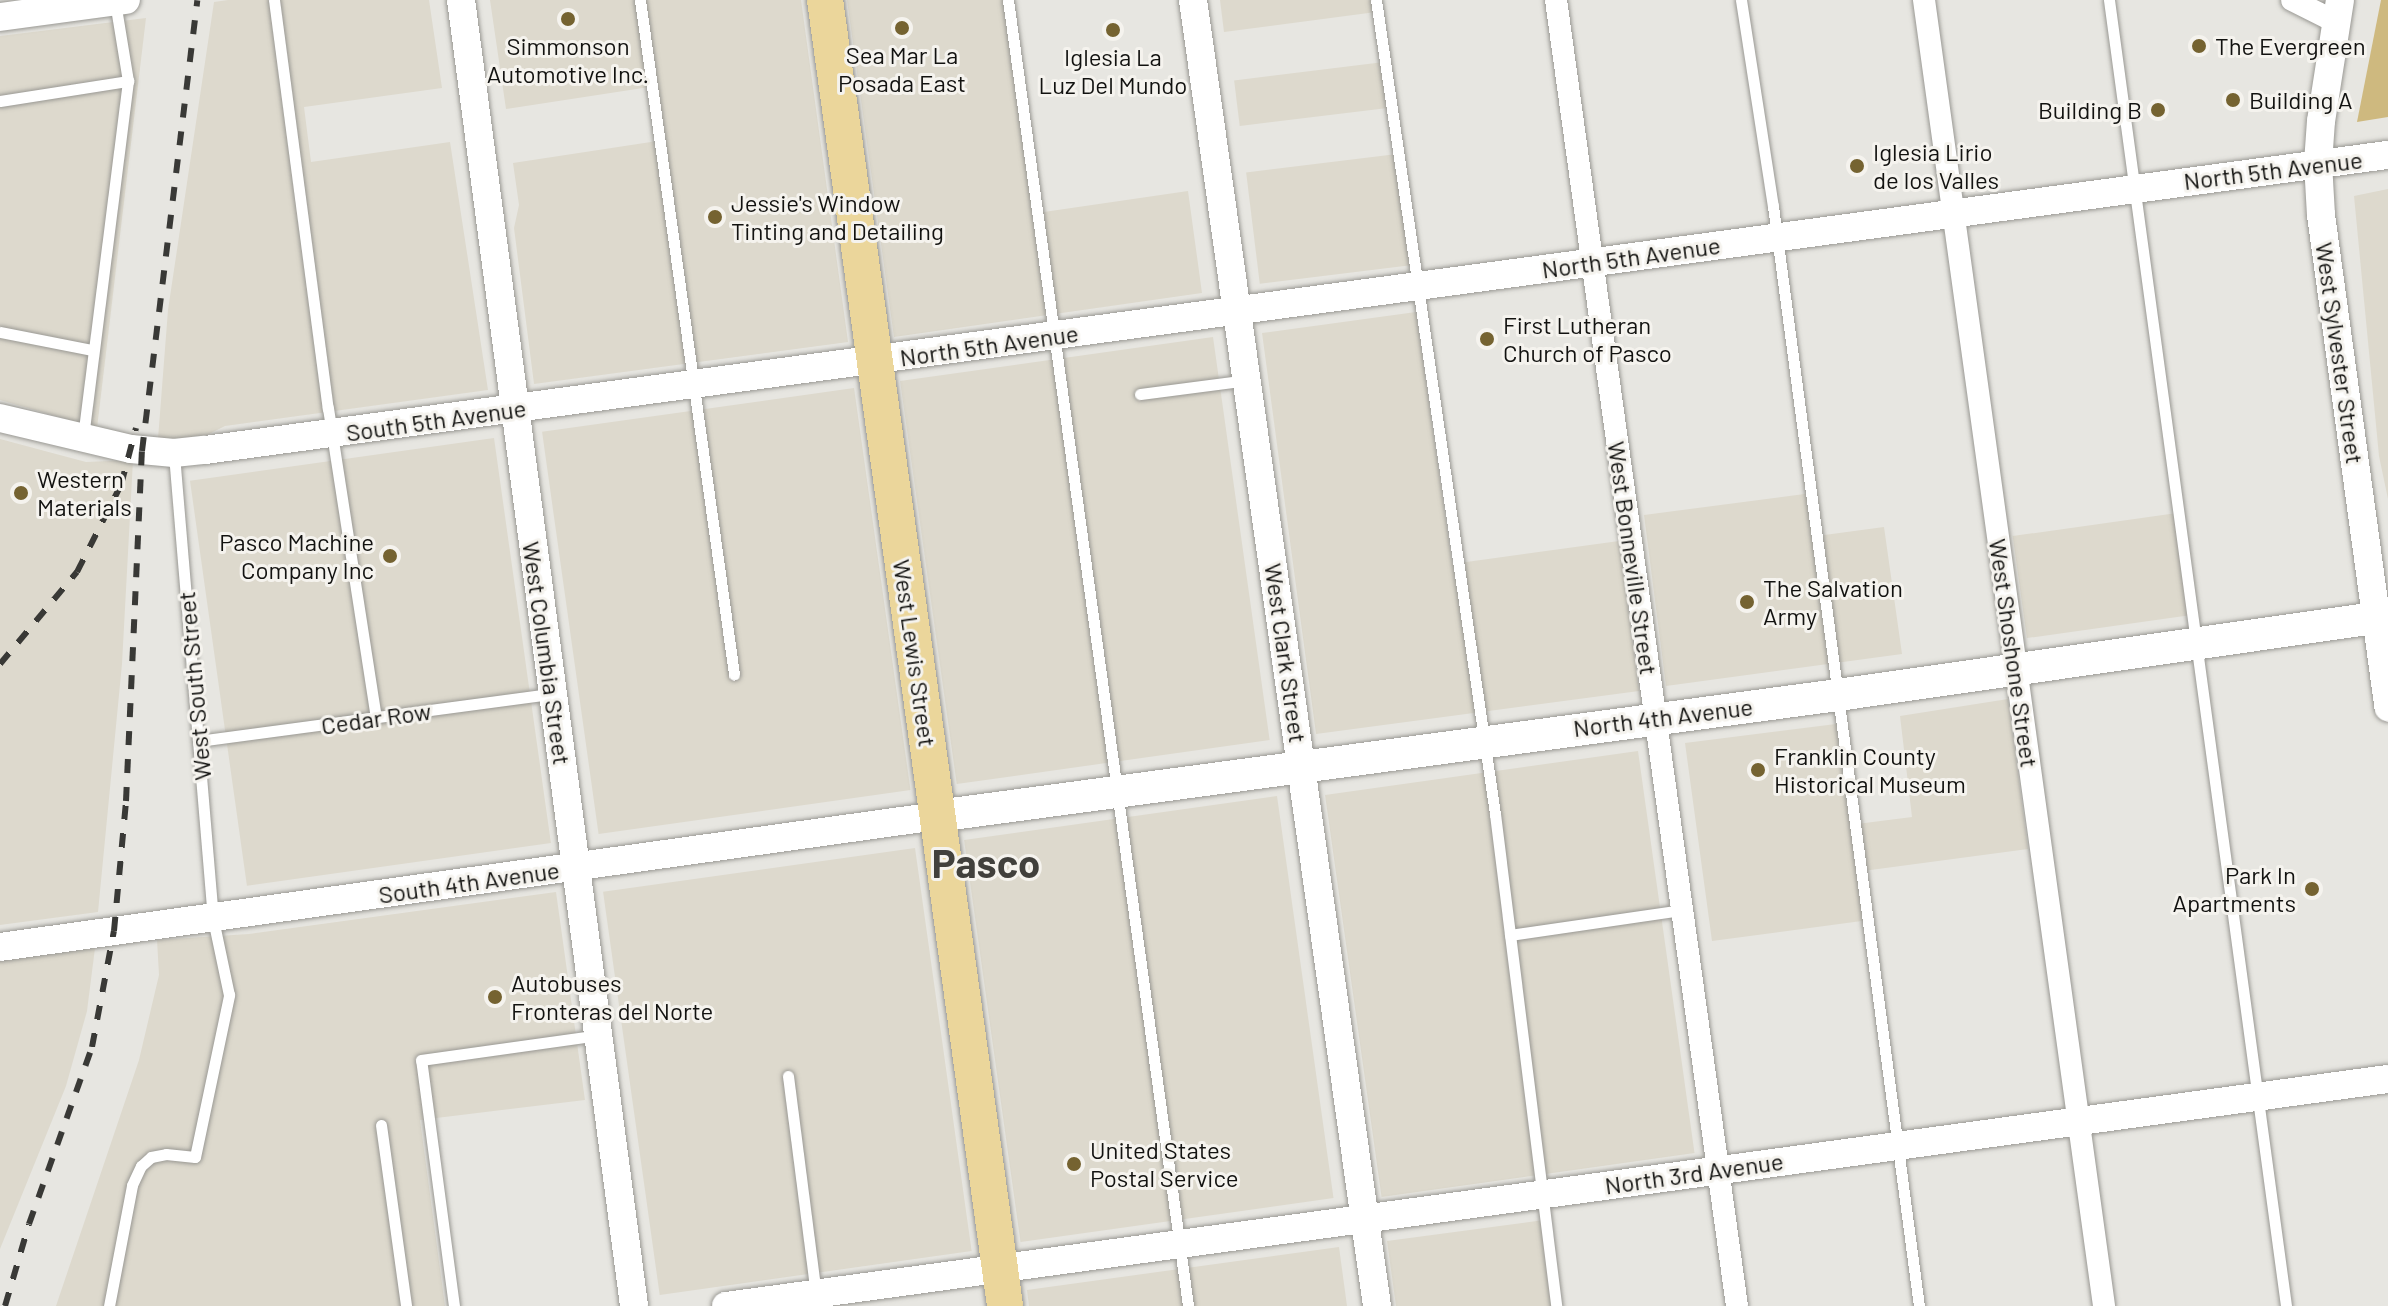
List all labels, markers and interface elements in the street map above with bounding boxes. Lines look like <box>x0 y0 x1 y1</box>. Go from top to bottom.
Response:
marker: Simmonson Automotive Inc. <box>559 10 577 28</box>
marker: Sea Mar La Posada East <box>893 19 911 37</box>
marker: Iglesia La Luz Del Mundo <box>1104 21 1122 39</box>
place label: Simmonson Automotive Inc. <box>487 32 649 88</box>
place label: The Evergreen <box>2215 32 2366 60</box>
marker: The Evergreen <box>2190 37 2208 55</box>
place label: Sea Mar La Posada East <box>838 41 966 97</box>
place label: Iglesia La Luz Del Mundo <box>1039 43 1187 99</box>
place label: Building A <box>2249 86 2353 114</box>
marker: Building A <box>2224 91 2242 109</box>
place label: Building B <box>2038 96 2142 124</box>
marker: Building B <box>2149 101 2167 119</box>
place label: Iglesia Lirio de los Valles <box>1873 138 1999 194</box>
street label: North 5th Avenue <box>2182 145 2364 195</box>
marker: Iglesia Lirio de los Valles <box>1848 157 1866 175</box>
place label: Jessie's Window Tinting and Detailing <box>731 189 944 245</box>
marker: Jessie's Window Tinting and Detailing <box>706 208 724 226</box>
street label: North 5th Avenue <box>1540 230 1722 284</box>
street label: West Sylvester Street <box>2310 240 2370 466</box>
place label: First Lutheran Church of Pasco <box>1503 311 1672 367</box>
street label: North 5th Avenue <box>898 318 1080 372</box>
marker: First Lutheran Church of Pasco <box>1478 330 1496 348</box>
street label: South 5th Avenue <box>344 393 528 447</box>
street label: West Bonneville Street <box>1602 439 1664 677</box>
place label: Western Materials <box>37 465 132 521</box>
marker: Western Materials <box>12 484 30 502</box>
place label: Pasco Machine Company Inc <box>219 528 374 584</box>
street label: West Shoshone Street <box>1984 537 2044 769</box>
street label: West Columbia Street <box>517 540 577 766</box>
marker: Pasco Machine Company Inc <box>381 547 399 565</box>
street label: West Lewis Street <box>888 557 942 749</box>
street label: West Clark Street <box>1259 561 1313 745</box>
place label: The Salvation Army <box>1763 574 1903 630</box>
street label: West South Street <box>171 590 217 782</box>
marker: The Salvation Army <box>1738 593 1756 611</box>
street label: North 4th Avenue <box>1572 692 1754 742</box>
street label: Cedar Row <box>319 696 433 740</box>
place label: Franklin County Historical Museum <box>1774 742 1966 798</box>
marker: Franklin County Historical Museum <box>1749 761 1767 779</box>
district label: Pasco <box>932 838 1040 886</box>
street label: South 4th Avenue <box>377 855 561 909</box>
place label: Park In Apartments <box>2172 861 2296 917</box>
marker: Park In Apartments <box>2303 880 2321 898</box>
place label: Autobuses Fronteras del Norte <box>511 969 713 1025</box>
marker: Autobuses Fronteras del Norte <box>486 988 504 1006</box>
place label: United States Postal Service <box>1090 1136 1239 1192</box>
street label: North 3rd Avenue <box>1603 1146 1785 1200</box>
marker: United States Postal Service <box>1065 1155 1083 1173</box>

